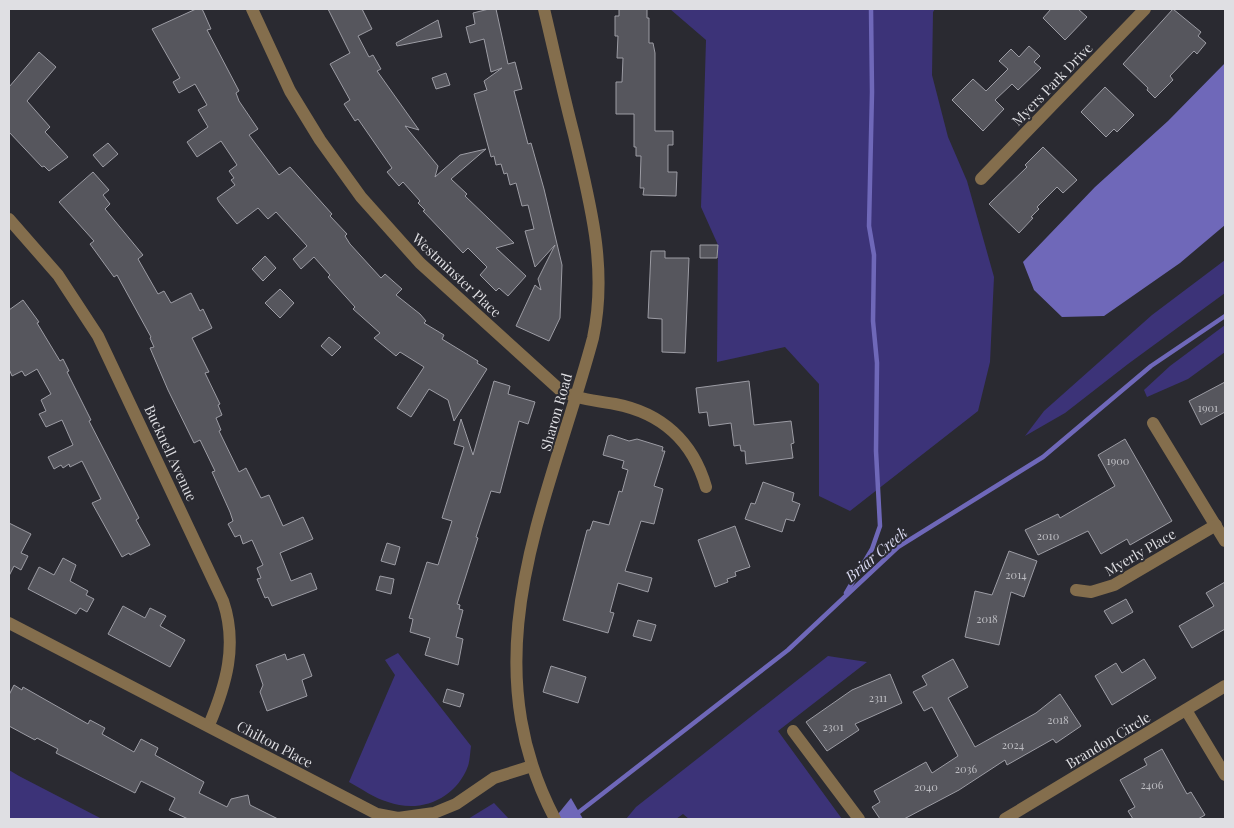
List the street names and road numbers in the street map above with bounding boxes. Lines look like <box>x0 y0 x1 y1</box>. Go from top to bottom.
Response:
street label: Myers Park Drive <box>1008 38 1096 130</box>
street label: Westminster Place <box>408 228 506 321</box>
street label: Sharon Road <box>536 371 576 453</box>
street label: Bucknell Avenue <box>140 402 202 504</box>
street label: Myerly Place <box>1101 524 1179 580</box>
street label: Brandon Circle <box>1062 707 1154 773</box>
street label: Chilton Place <box>234 716 316 772</box>

